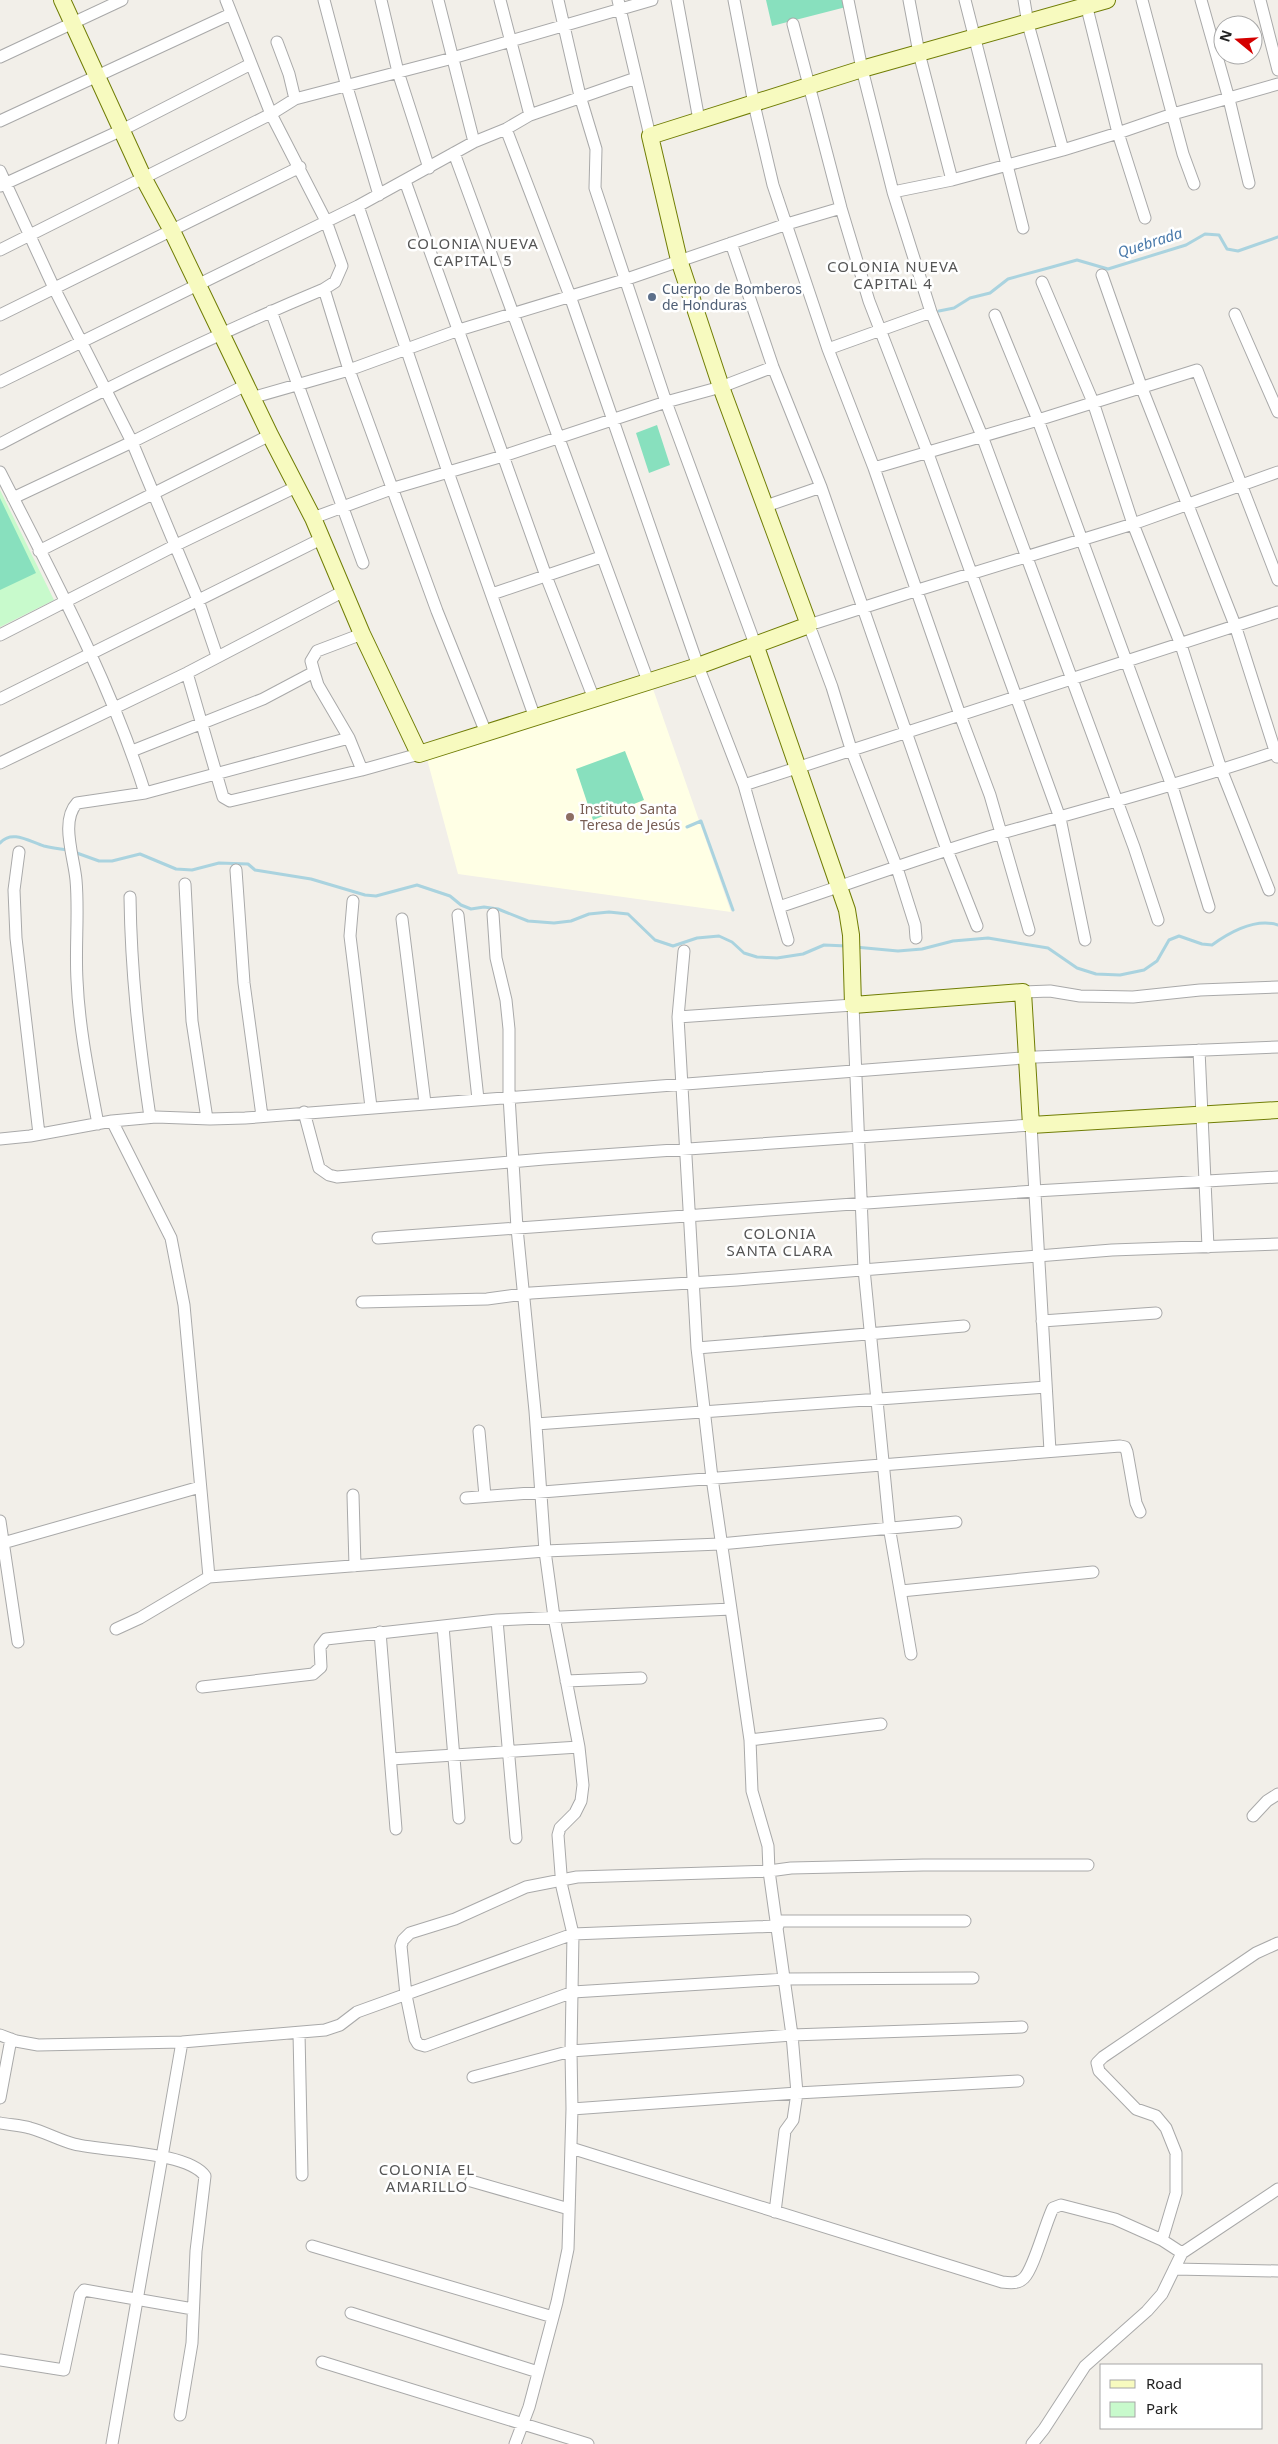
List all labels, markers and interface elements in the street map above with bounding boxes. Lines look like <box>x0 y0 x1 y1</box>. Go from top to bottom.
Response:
north arrow <box>1213 15 1263 65</box>
text: N <box>1214 27 1236 44</box>
water label: Quebrada <box>1115 222 1185 262</box>
district label: COLONIA NUEVA CAPITAL 5 <box>407 233 539 270</box>
district label: COLONIA NUEVA CAPITAL 4 <box>827 256 959 293</box>
place label: Cuerpo de Bomberos de Honduras <box>662 279 802 314</box>
marker: Cuerpo de Bomberos de Honduras <box>646 291 658 303</box>
place label: Instituto Santa Teresa de Jesús <box>580 799 681 834</box>
marker: Instituto Santa Teresa de Jesús <box>564 811 576 823</box>
district label: COLONIA SANTA CLARA <box>727 1223 833 1260</box>
district label: COLONIA EL AMARILLO <box>379 2159 475 2196</box>
legend <box>1100 2364 1263 2429</box>
text: Road <box>1146 2373 1182 2393</box>
text: Park <box>1146 2398 1178 2418</box>

